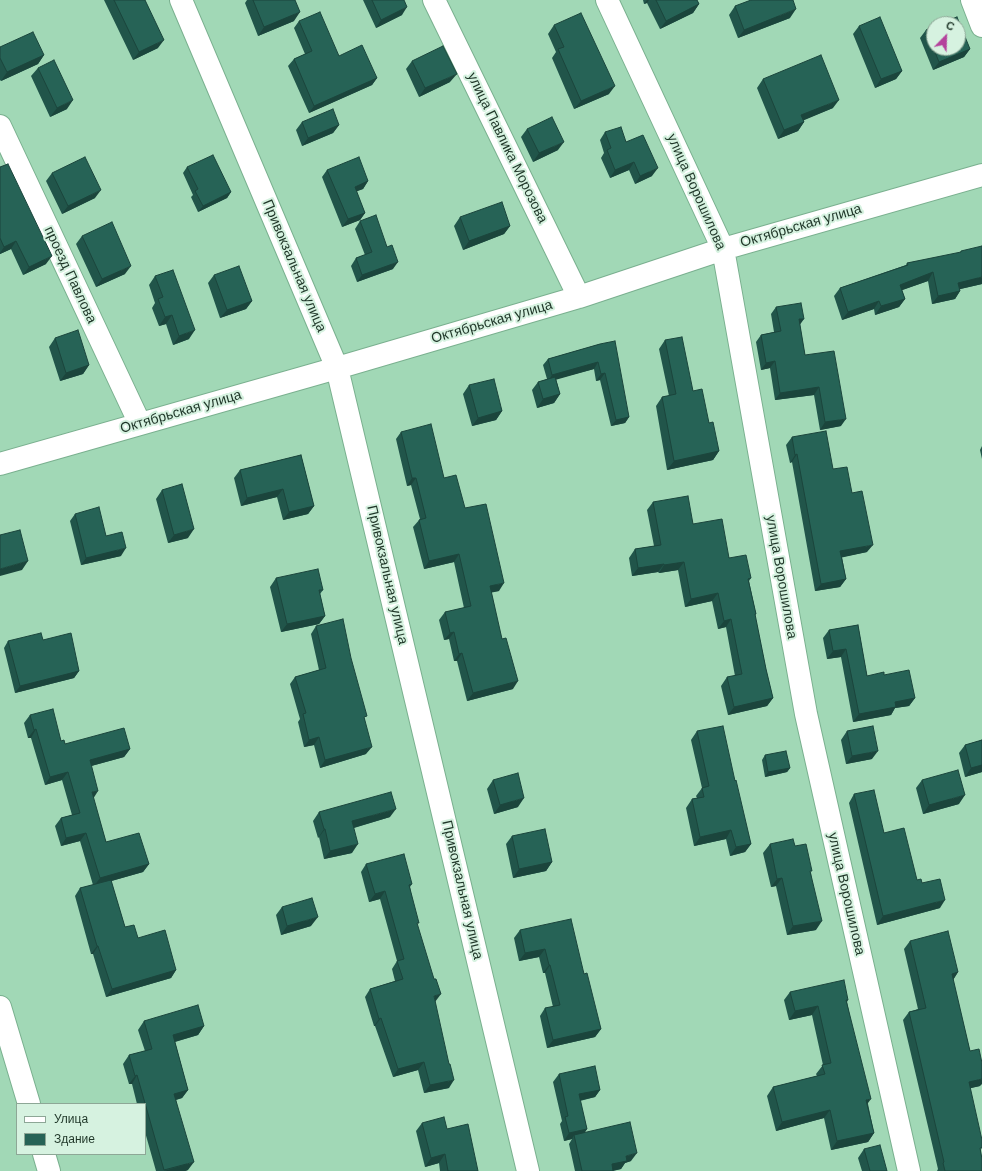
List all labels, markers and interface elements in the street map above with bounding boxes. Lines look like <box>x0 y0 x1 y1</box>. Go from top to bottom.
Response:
north arrow <box>926 16 966 56</box>
text: С <box>944 19 956 33</box>
street label: улица Павлика Морозова <box>463 70 551 226</box>
street label: улица Ворошилова <box>663 131 729 253</box>
street label: Привокзальная улица <box>258 197 330 335</box>
street label: Октябрьская улица <box>738 201 864 251</box>
street label: проезд Павлова <box>40 224 100 326</box>
street label: Октябрьская улица <box>429 297 555 347</box>
street label: Октябрьская улица <box>118 387 244 437</box>
street label: Привокзальная улица <box>363 504 411 646</box>
street label: улица Ворошилова <box>762 514 800 640</box>
street label: Привокзальная улица <box>438 819 486 961</box>
street label: улица Ворошилова <box>824 831 868 957</box>
legend <box>16 1103 146 1155</box>
text: Улица <box>54 1112 88 1126</box>
text: Здание <box>54 1132 95 1146</box>

